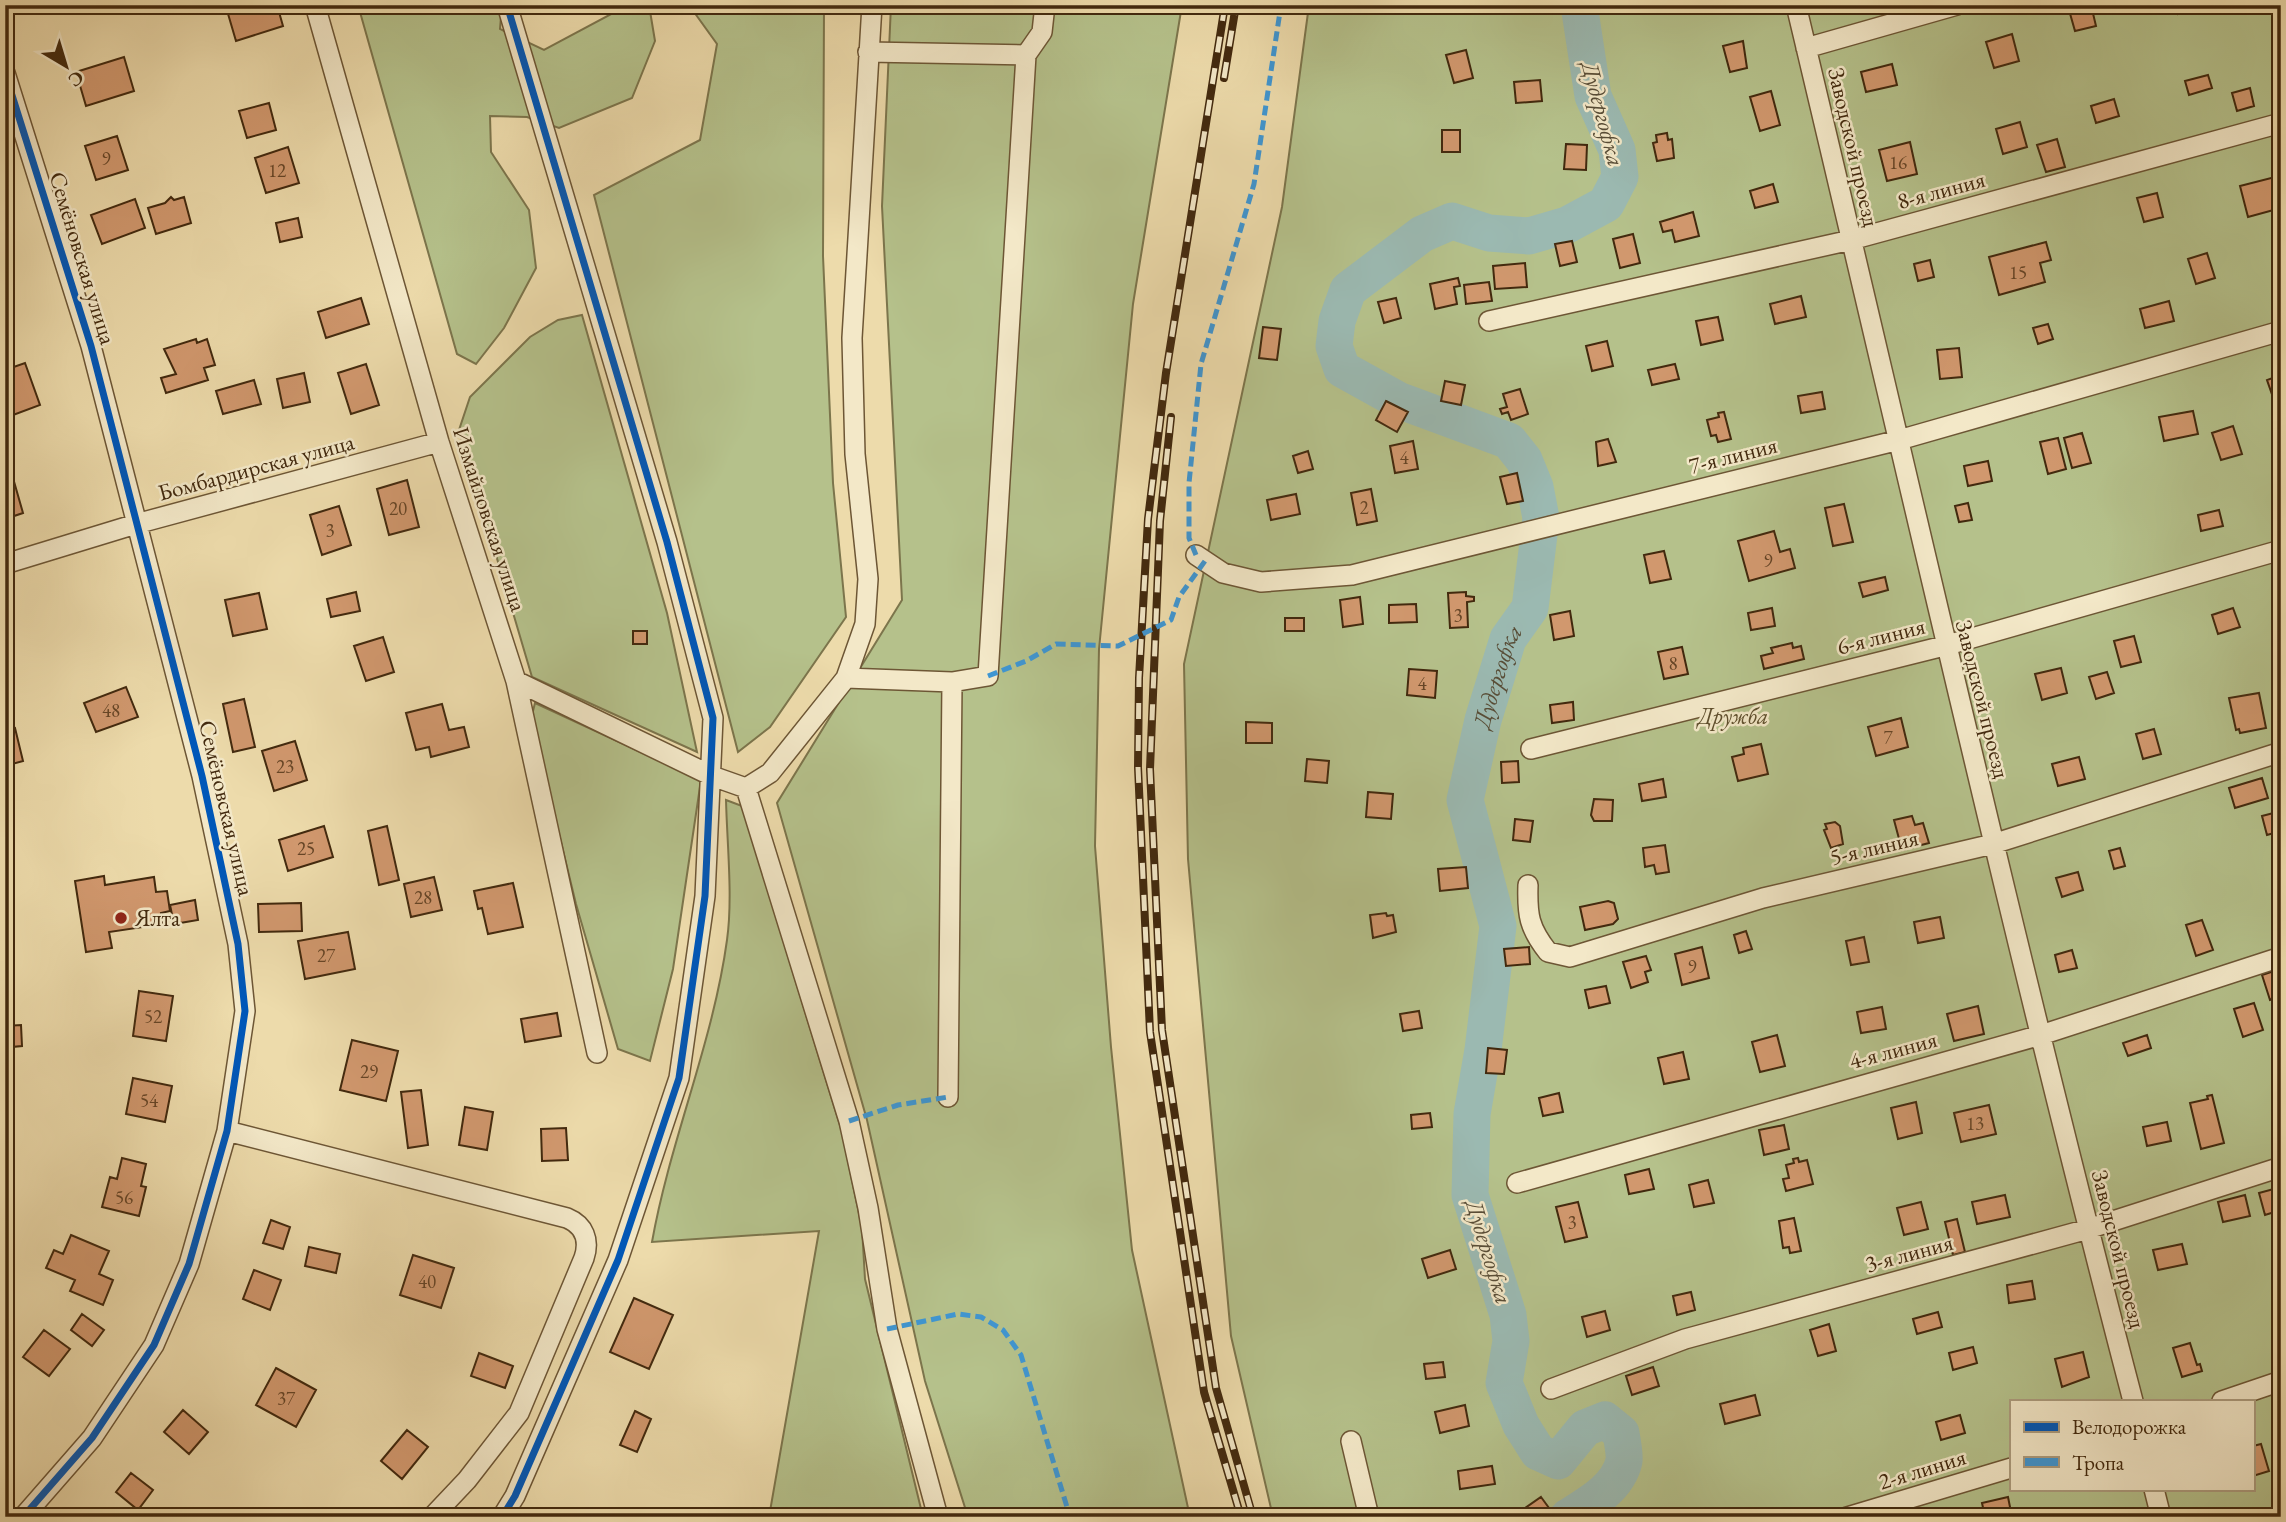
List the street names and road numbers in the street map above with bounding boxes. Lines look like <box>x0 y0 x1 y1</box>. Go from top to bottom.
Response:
street label: Заводской проезд <box>1821 65 1887 230</box>
street label: 8-я линия <box>1894 164 1988 216</box>
street label: Семёновская улица <box>42 168 124 349</box>
street label: Измайловская улица <box>446 423 534 616</box>
street label: Бомбардирская улица <box>155 426 358 508</box>
street label: 7-я линия <box>1686 430 1780 480</box>
street label: 6-я линия <box>1834 611 1928 661</box>
street label: Заводской проезд <box>1949 617 2017 782</box>
street label: Семёновская улица <box>192 717 262 899</box>
street label: 5-я линия <box>1827 822 1921 872</box>
street label: 4-я линия <box>1846 1024 1940 1076</box>
street label: Заводской проезд <box>2085 1167 2153 1332</box>
street label: 3-я линия <box>1862 1227 1956 1279</box>
street label: 2-я линия <box>1875 1442 1969 1496</box>

